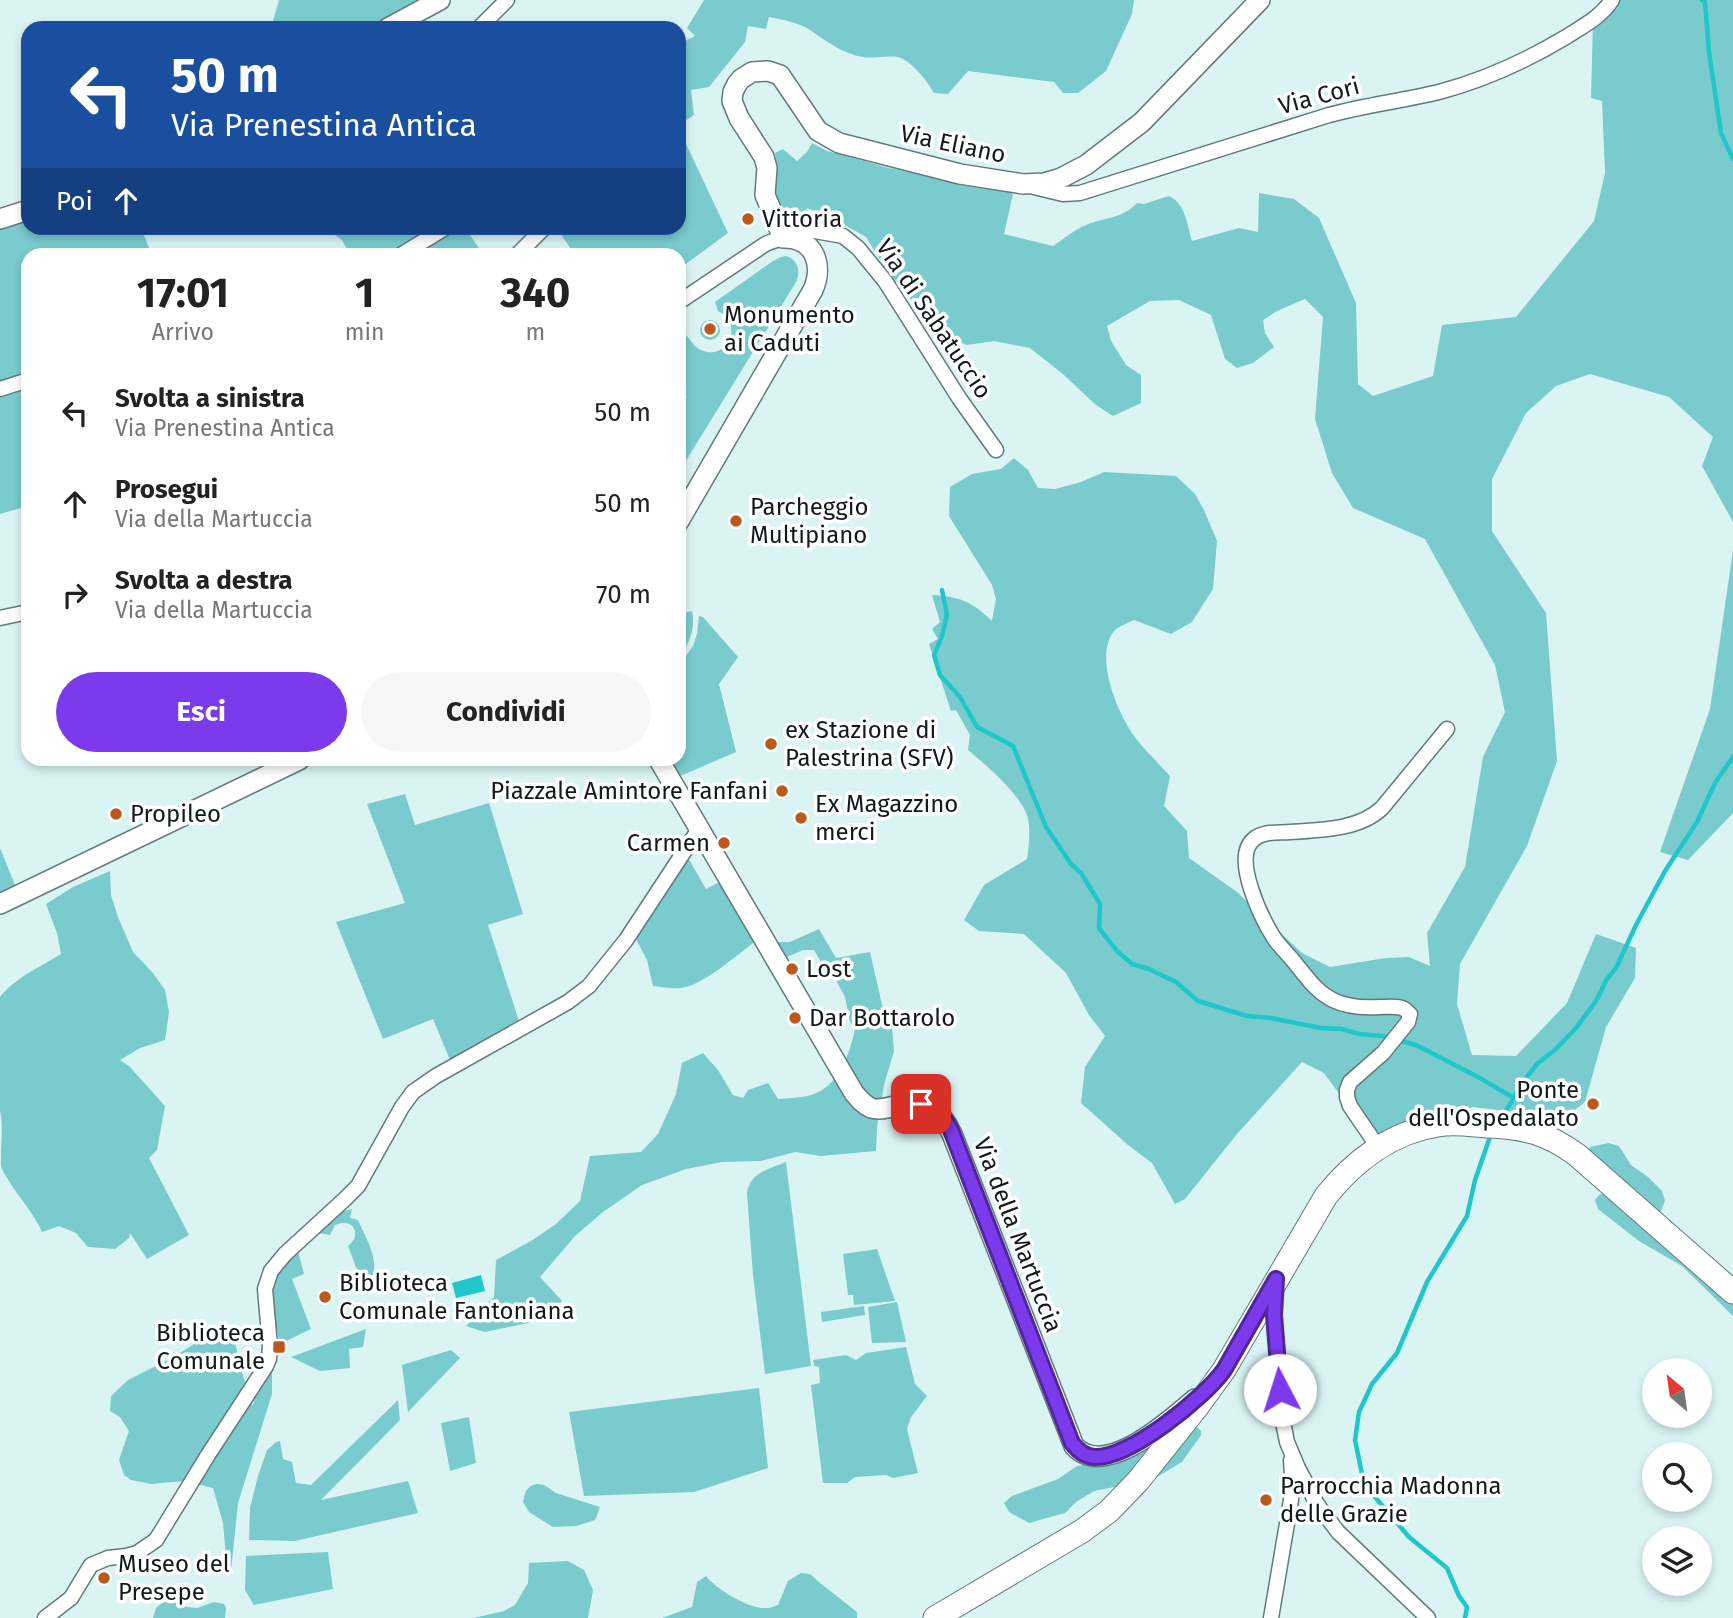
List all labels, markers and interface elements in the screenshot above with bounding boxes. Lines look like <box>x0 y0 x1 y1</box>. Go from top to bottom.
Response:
text: 50 m <box>171 46 279 105</box>
icon: left <box>56 49 147 140</box>
street label: Via Cori <box>1276 72 1362 120</box>
text: Via Prenestina Antica <box>171 106 477 144</box>
street label: Via Eliano <box>898 119 1008 169</box>
icon: ahead <box>107 182 145 220</box>
text: Poi <box>56 186 93 217</box>
place label: Vittoria <box>762 205 842 233</box>
marker: Vittoria <box>740 211 756 227</box>
street label: Via di Sabatuccio <box>870 234 998 404</box>
text: 17:01 <box>137 268 229 318</box>
text: 1 <box>355 268 374 318</box>
text: 340 <box>500 268 570 318</box>
place label: Monumento ai Caduti <box>724 301 855 357</box>
text: Arrivo <box>152 318 214 346</box>
text: min <box>345 318 384 346</box>
text: m <box>525 318 545 346</box>
marker: Monumento ai Caduti <box>702 321 718 337</box>
text: Svolta a sinistra <box>115 383 305 414</box>
icon: left <box>56 394 94 432</box>
text: 50 m <box>594 397 651 428</box>
text: Via Prenestina Antica <box>115 414 335 442</box>
text: Prosegui <box>115 474 218 505</box>
icon: ahead <box>56 485 94 523</box>
text: 50 m <box>594 488 651 519</box>
place label: Parcheggio Multipiano <box>750 493 869 549</box>
text: Via della Martuccia <box>115 505 313 533</box>
marker: Parcheggio Multipiano <box>728 513 744 529</box>
text: Svolta a destra <box>115 565 293 596</box>
icon: right <box>56 576 94 614</box>
text: 70 m <box>596 579 651 610</box>
text: Via della Martuccia <box>115 596 313 624</box>
button: Esci <box>56 672 347 752</box>
button: Condividi <box>361 672 651 752</box>
place label: ex Stazione di Palestrina (SFV) <box>785 716 954 772</box>
marker: ex Stazione di Palestrina (SFV) <box>763 736 779 752</box>
place label: Piazzale Amintore Fanfani <box>490 777 768 805</box>
marker: Piazzale Amintore Fanfani <box>774 783 790 799</box>
place label: Ex Magazzino merci <box>815 790 958 846</box>
place label: Propileo <box>130 800 221 828</box>
marker: Propileo <box>108 806 124 822</box>
marker: Ex Magazzino merci <box>793 810 809 826</box>
place label: Carmen <box>627 829 710 857</box>
marker: Carmen <box>716 835 732 851</box>
place label: Lost <box>806 955 852 983</box>
marker: Lost <box>784 961 800 977</box>
place label: Dar Bottarolo <box>809 1004 955 1032</box>
marker: Dar Bottarolo <box>787 1010 803 1026</box>
pin <box>891 1074 951 1134</box>
place label: Ponte dell'Ospedalato <box>1408 1076 1579 1132</box>
icon: arrive <box>902 1085 940 1123</box>
marker: Ponte dell'Ospedalato <box>1585 1096 1601 1112</box>
street label: Via della Martuccia <box>968 1134 1068 1336</box>
place label: Biblioteca Comunale Fantoniana <box>339 1269 575 1325</box>
marker: Biblioteca Comunale Fantoniana <box>317 1289 333 1305</box>
place label: Biblioteca Comunale <box>156 1319 265 1375</box>
marker: Biblioteca Comunale <box>271 1339 287 1355</box>
position arrow <box>1243 1353 1317 1427</box>
north arrow <box>1642 1358 1712 1428</box>
map controls <box>1642 1358 1712 1596</box>
button: search <box>1642 1442 1712 1512</box>
place label: Parrocchia Madonna delle Grazie <box>1280 1472 1502 1528</box>
marker: Parrocchia Madonna delle Grazie <box>1258 1492 1274 1508</box>
button: layers <box>1642 1526 1712 1596</box>
place label: Museo del Presepe <box>118 1550 230 1606</box>
marker: Museo del Presepe <box>96 1570 112 1586</box>

